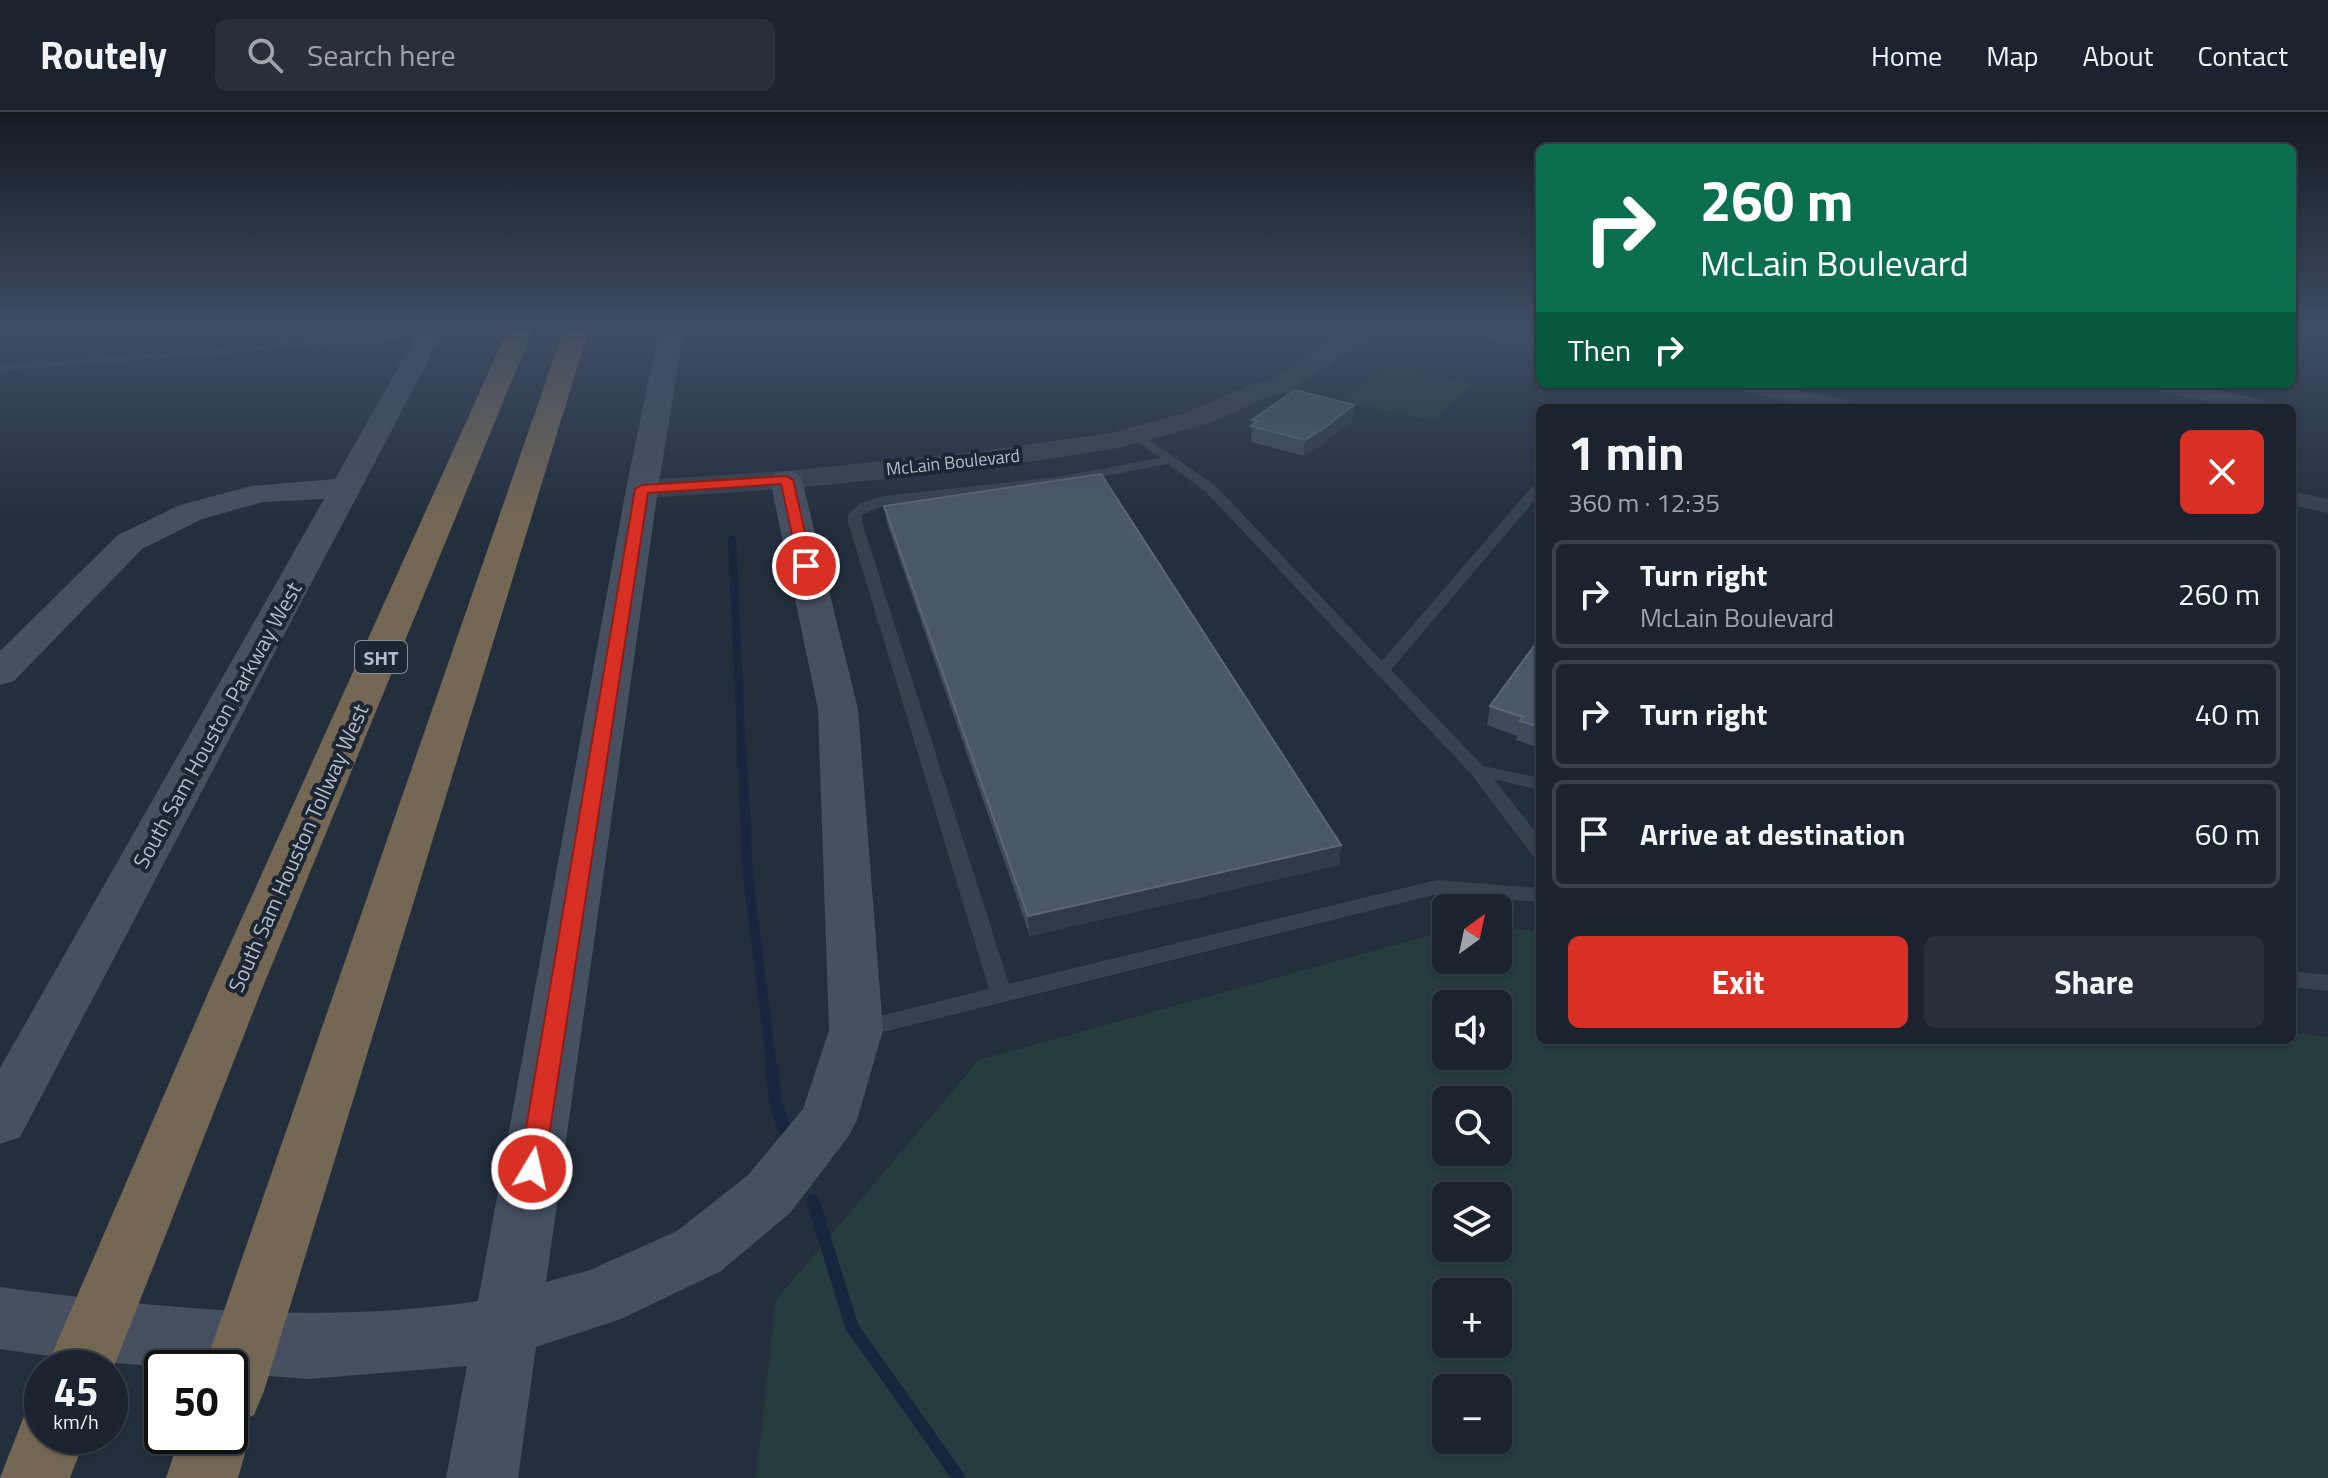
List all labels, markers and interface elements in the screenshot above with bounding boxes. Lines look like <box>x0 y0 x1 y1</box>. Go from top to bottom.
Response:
search box <box>215 19 775 91</box>
text: Routely <box>40 26 167 84</box>
text: Search here <box>307 32 456 78</box>
icon: search <box>243 33 287 77</box>
text: Home <box>1871 34 1942 77</box>
text: Map <box>1986 34 2039 77</box>
text: About <box>2083 34 2153 77</box>
text: Contact <box>2197 34 2288 77</box>
text: 260 m <box>1700 158 1853 243</box>
icon: right <box>1568 176 1672 280</box>
text: McLain Boulevard <box>1700 235 1969 290</box>
text: Then <box>1568 327 1631 373</box>
icon: right <box>1647 328 1691 372</box>
text: 1 min <box>1568 416 1685 489</box>
button: close <box>2180 430 2264 514</box>
street label: McLain Boulevard <box>885 442 1021 482</box>
text: 360 m · 12:35 <box>1568 483 1720 522</box>
pin <box>772 532 840 600</box>
icon: arrive <box>784 544 828 588</box>
text: Turn right <box>1640 552 1768 598</box>
text: 260 m <box>2178 571 2260 617</box>
icon: right <box>1572 572 1616 616</box>
street label: South Sam Houston Parkway West <box>124 575 310 875</box>
text: McLain Boulevard <box>1640 598 1834 637</box>
road number: SHT <box>355 641 407 673</box>
text: Turn right <box>1640 691 1768 737</box>
text: 40 m <box>2195 691 2260 737</box>
icon: right <box>1572 692 1616 736</box>
street label: South Sam Houston Tollway West <box>219 698 377 998</box>
text: Arrive at destination <box>1640 811 1905 857</box>
text: 60 m <box>2195 811 2260 857</box>
icon: arrive <box>1572 812 1616 856</box>
north arrow <box>1432 894 1512 974</box>
map controls <box>1432 894 1512 1454</box>
button: Exit <box>1568 936 1908 1028</box>
button: Share <box>1924 936 2264 1028</box>
button: sound <box>1432 990 1512 1070</box>
button: search <box>1432 1086 1512 1166</box>
position arrow <box>490 1127 574 1211</box>
button: layers <box>1432 1182 1512 1262</box>
button: + <box>1432 1278 1512 1358</box>
speed limit sign: 50 <box>144 1350 248 1454</box>
text: 45 <box>54 1361 98 1422</box>
button: − <box>1432 1374 1512 1454</box>
text: km/h <box>53 1406 99 1437</box>

